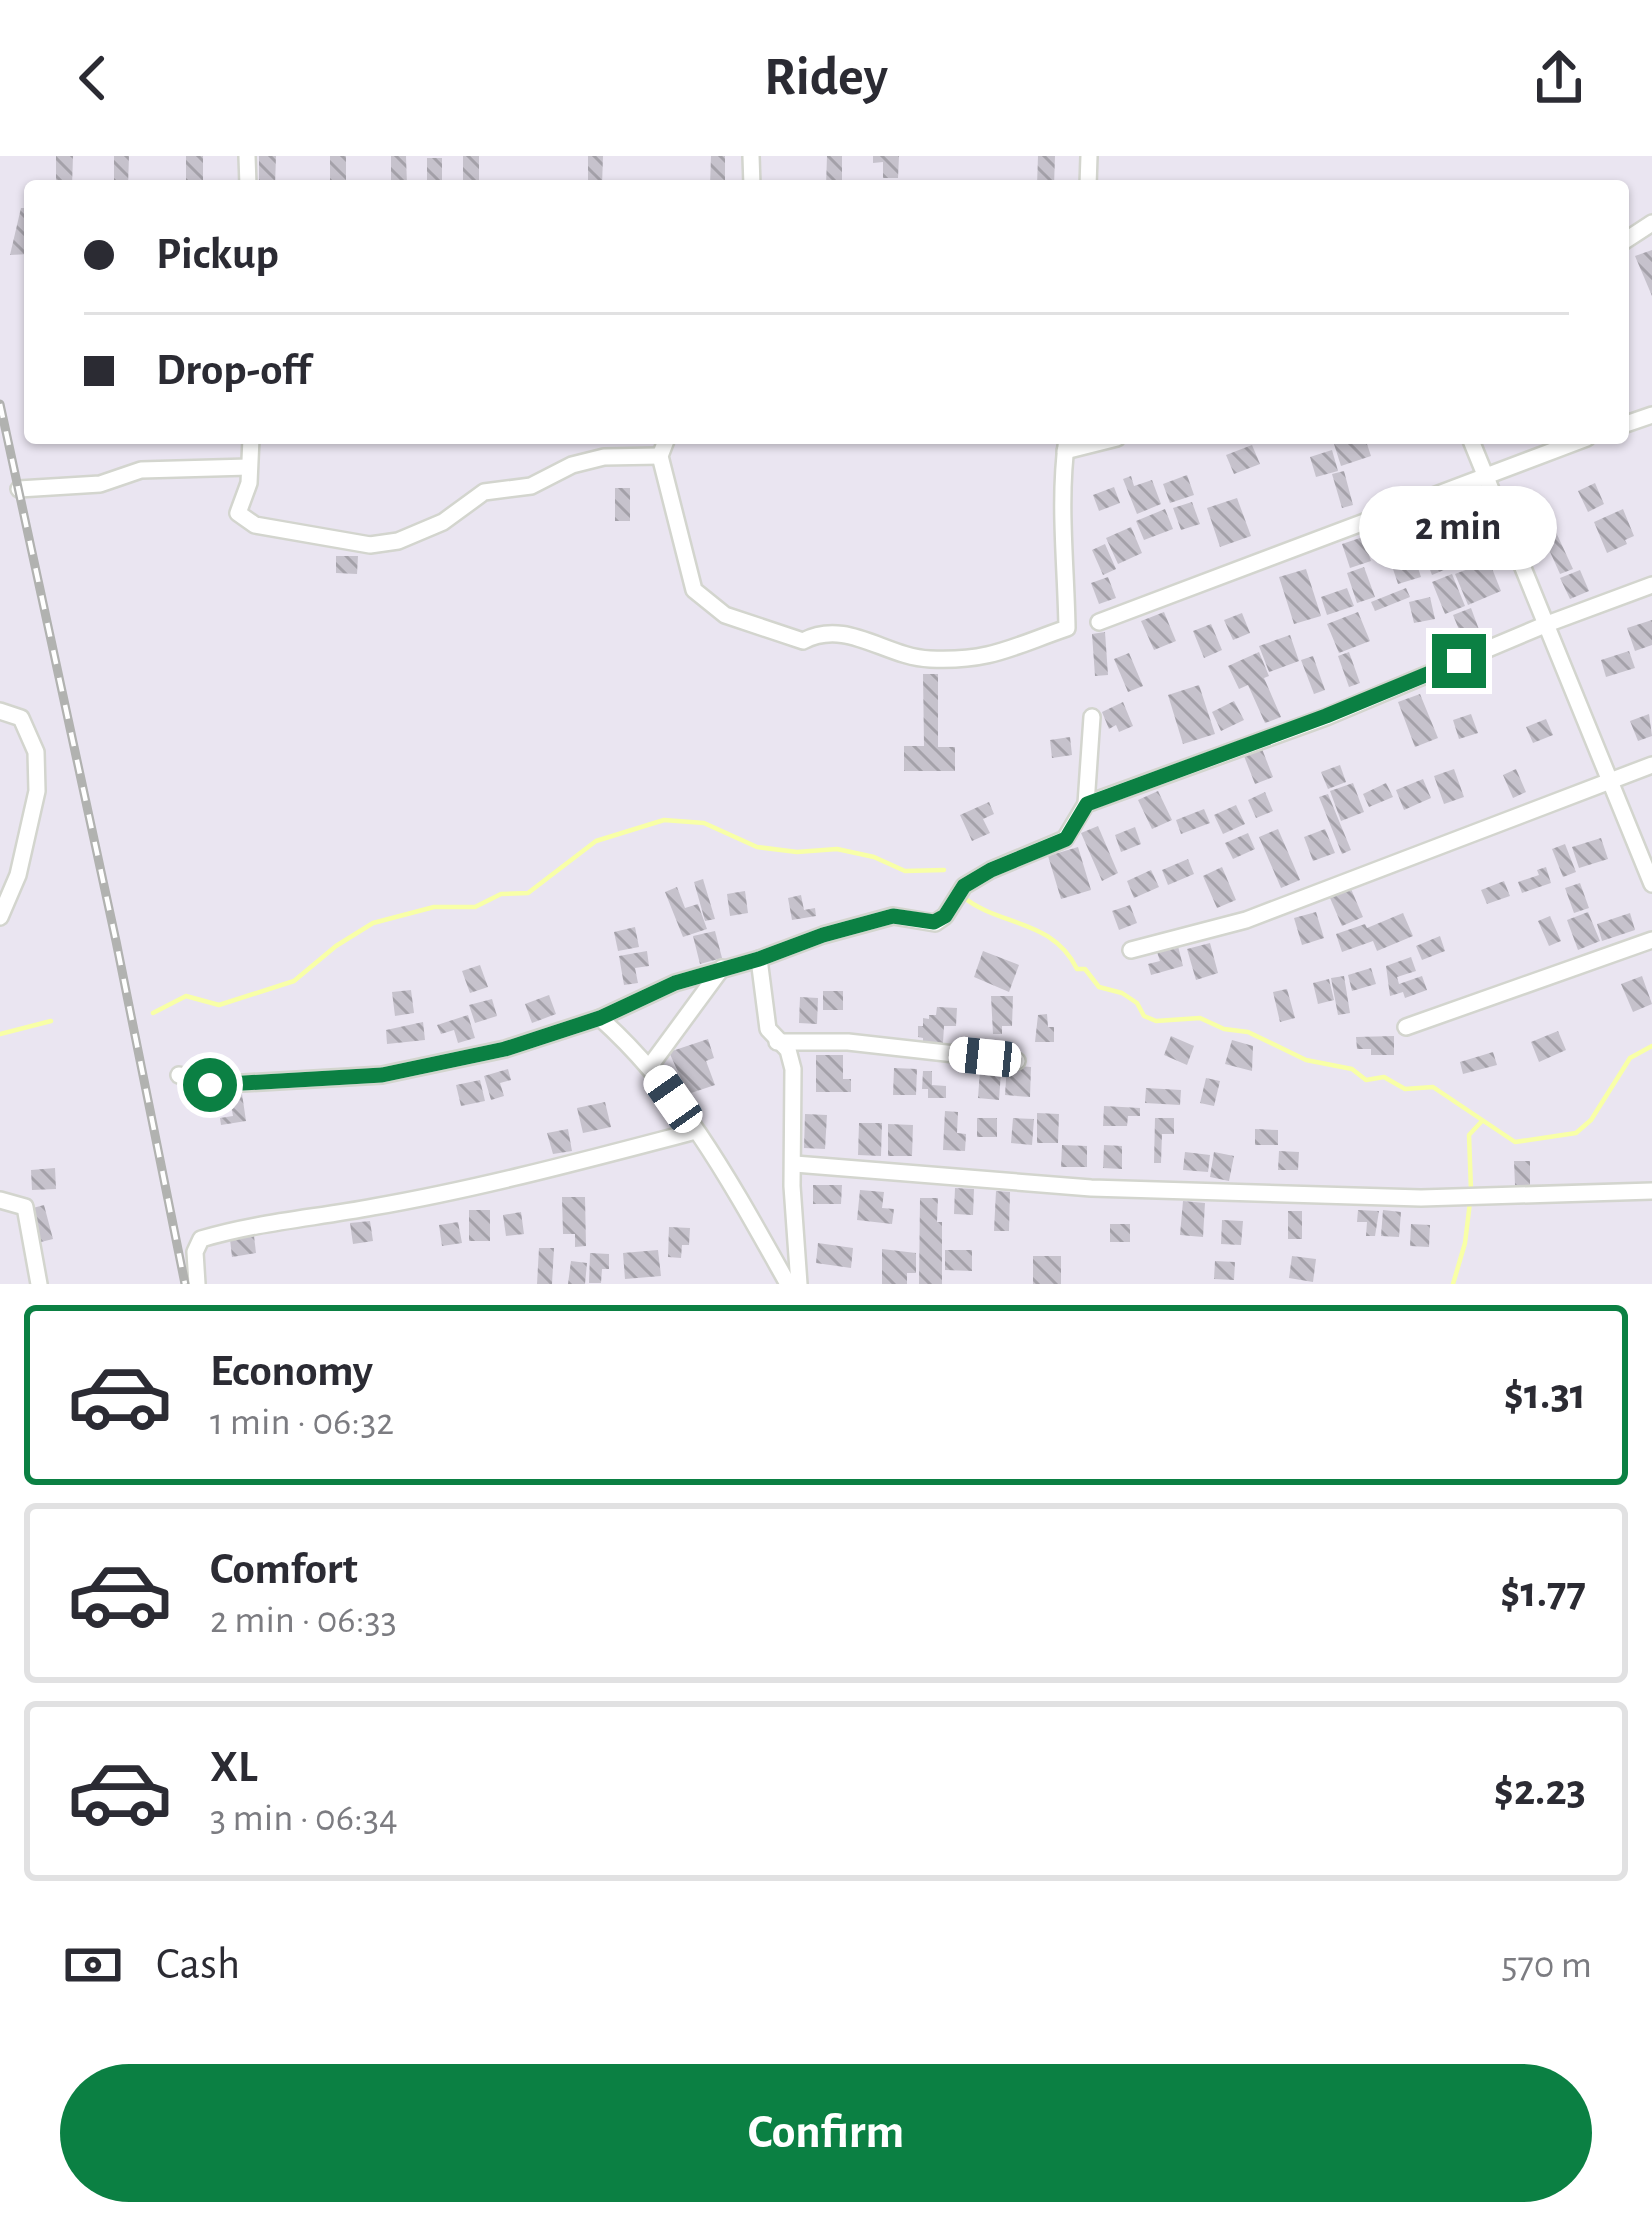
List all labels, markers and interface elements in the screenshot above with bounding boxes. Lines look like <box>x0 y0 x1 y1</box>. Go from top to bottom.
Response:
icon: back <box>60 45 126 111</box>
icon: share <box>1526 45 1592 111</box>
text: Ridey <box>764 51 888 105</box>
text: Pickup <box>156 232 279 277</box>
text: Drop-off <box>156 348 311 393</box>
callout: 2 min <box>1360 487 1558 571</box>
text: 2 min <box>1415 508 1501 547</box>
route end <box>1432 634 1486 688</box>
car <box>947 1035 1023 1079</box>
route start <box>183 1058 237 1112</box>
car <box>638 1059 708 1139</box>
icon: car <box>66 1341 174 1449</box>
text: Economy <box>210 1349 373 1394</box>
text: $1.31 <box>1504 1372 1586 1417</box>
text: 1 min · 06:32 <box>210 1403 394 1442</box>
icon: car <box>66 1539 174 1647</box>
text: Comfort <box>210 1547 358 1592</box>
text: $1.77 <box>1500 1570 1586 1615</box>
text: 2 min · 06:33 <box>210 1601 397 1640</box>
icon: car <box>66 1737 174 1845</box>
text: XL <box>210 1745 258 1790</box>
text: $2.23 <box>1494 1768 1586 1813</box>
text: 3 min · 06:34 <box>210 1799 398 1838</box>
icon: cash <box>60 1932 126 1998</box>
text: Cash <box>156 1942 240 1987</box>
text: 570 m <box>1501 1946 1592 1985</box>
button: Confirm <box>60 2064 1592 2202</box>

